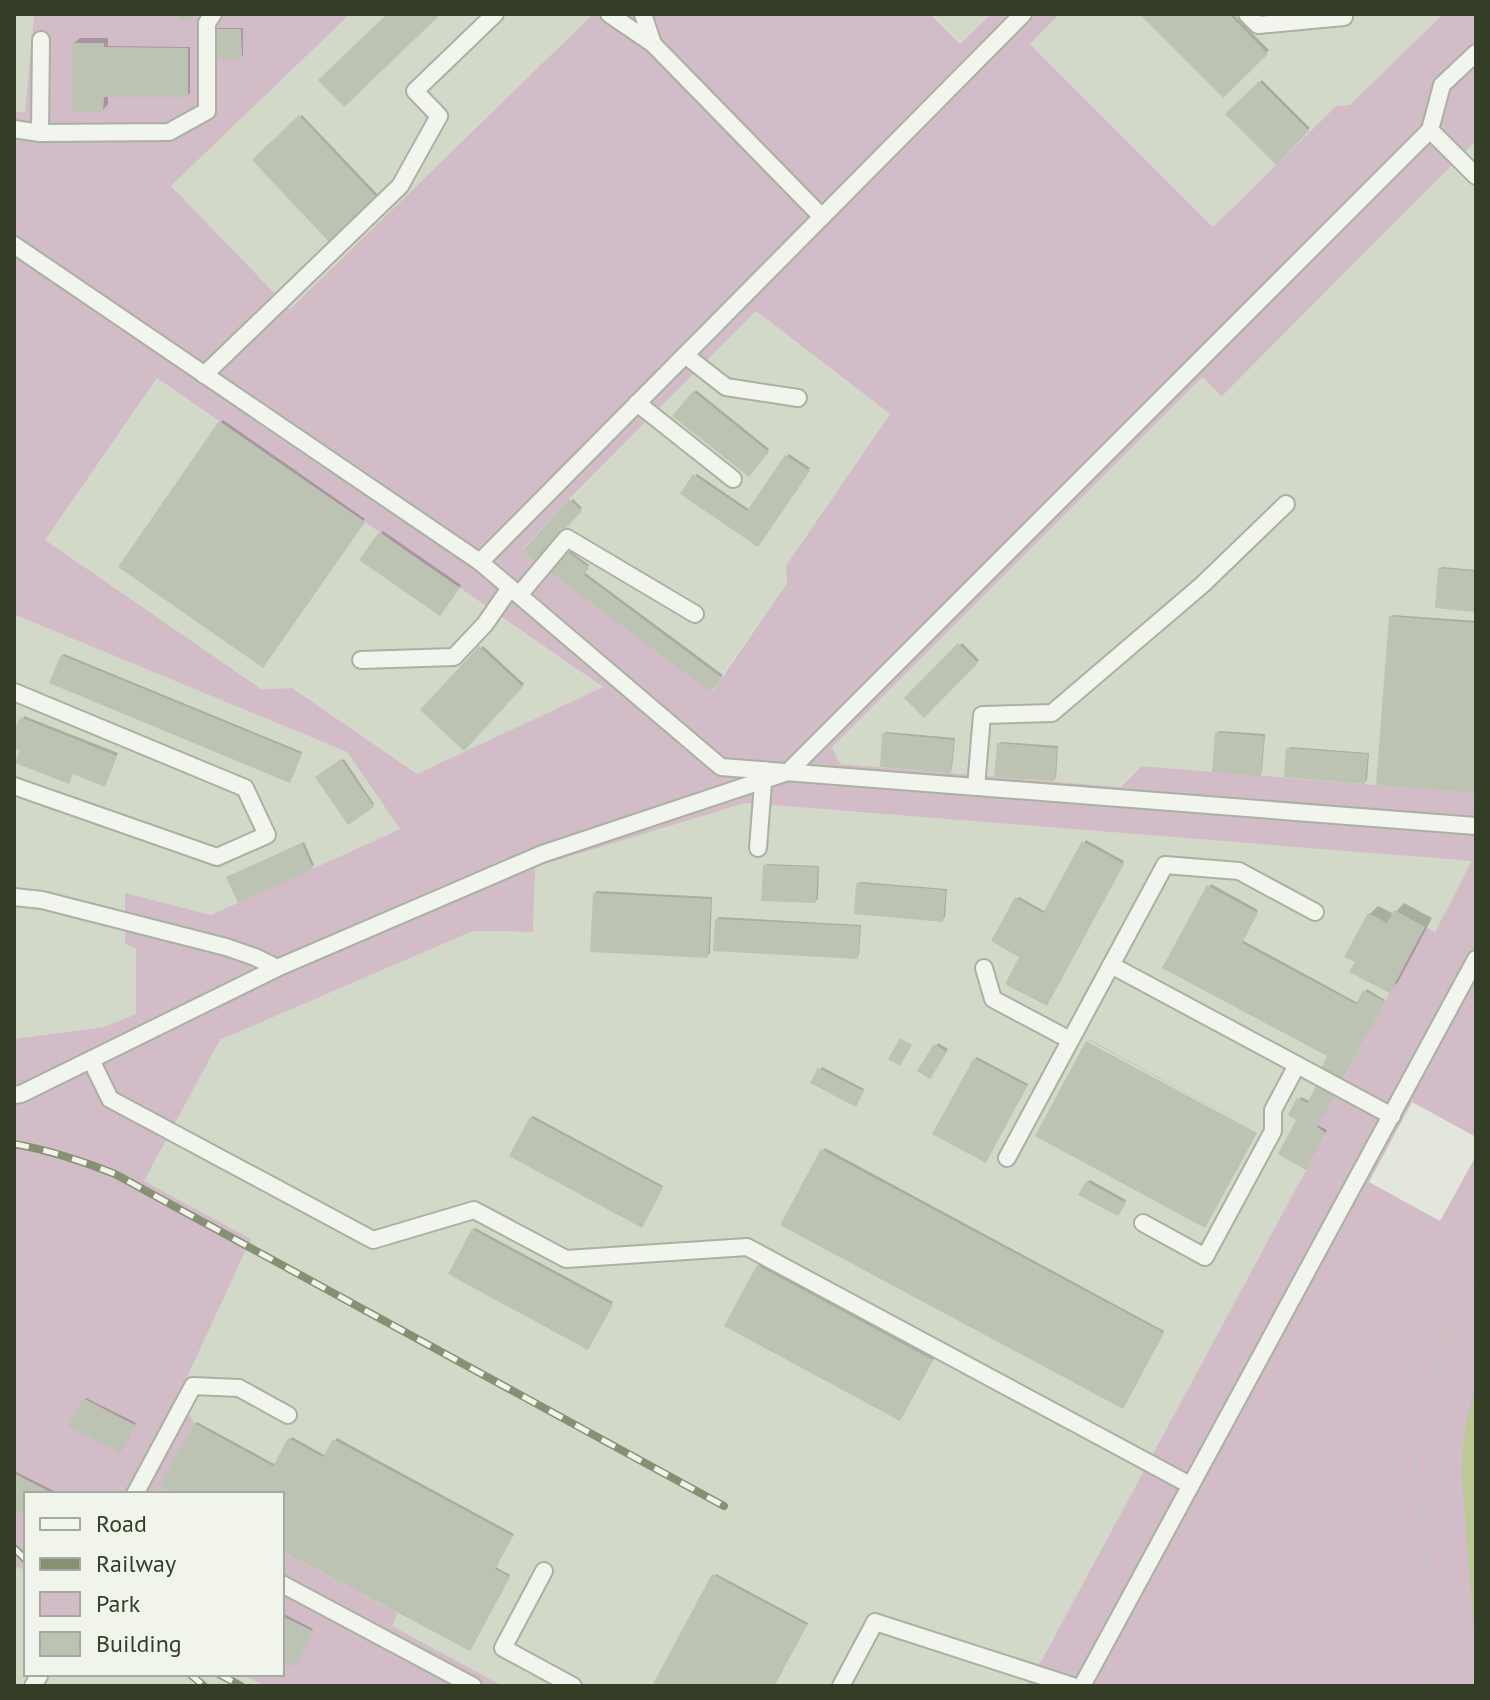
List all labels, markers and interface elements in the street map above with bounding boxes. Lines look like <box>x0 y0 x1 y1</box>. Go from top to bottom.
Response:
legend <box>24 1492 284 1676</box>
text: Road <box>96 1508 147 1539</box>
text: Railway <box>96 1548 176 1579</box>
text: Park <box>96 1588 141 1619</box>
text: Building <box>96 1628 182 1659</box>

